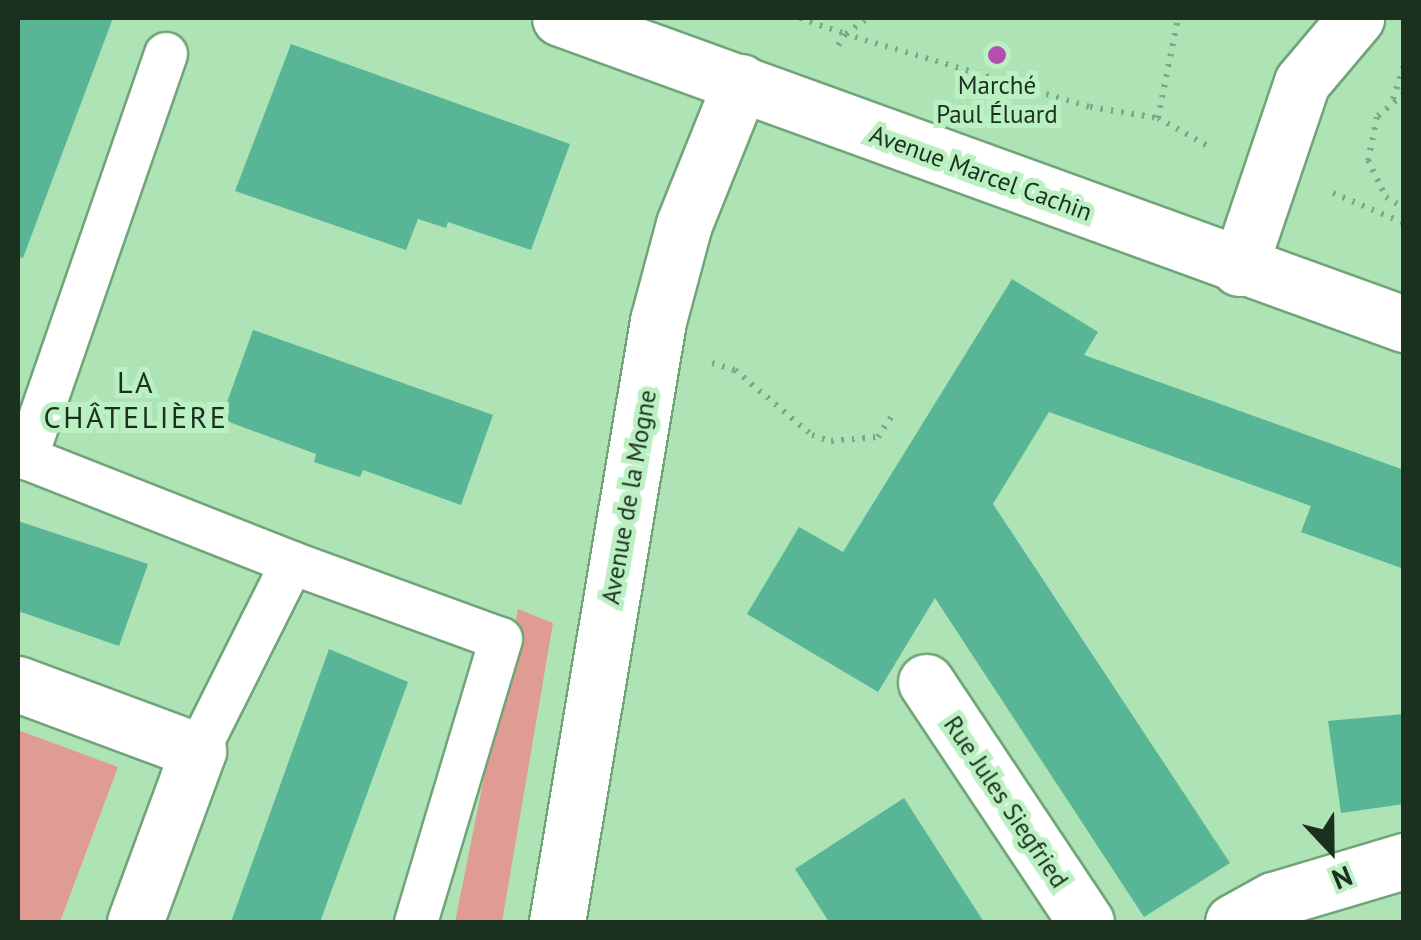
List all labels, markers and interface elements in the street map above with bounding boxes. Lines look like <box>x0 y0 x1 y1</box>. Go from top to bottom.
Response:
marker: Marché Paul Éluard <box>986 44 1008 66</box>
place label: Marché Paul Éluard <box>936 71 1058 130</box>
street label: Avenue Marcel Cachin <box>866 119 1096 227</box>
district label: LA CHÂTELIÈRE <box>44 364 228 434</box>
street label: Avenue de la Mogne <box>595 388 663 606</box>
street label: Rue Jules Siegfried <box>937 710 1075 894</box>
north arrow <box>1281 800 1381 900</box>
text: N <box>1327 858 1358 899</box>

